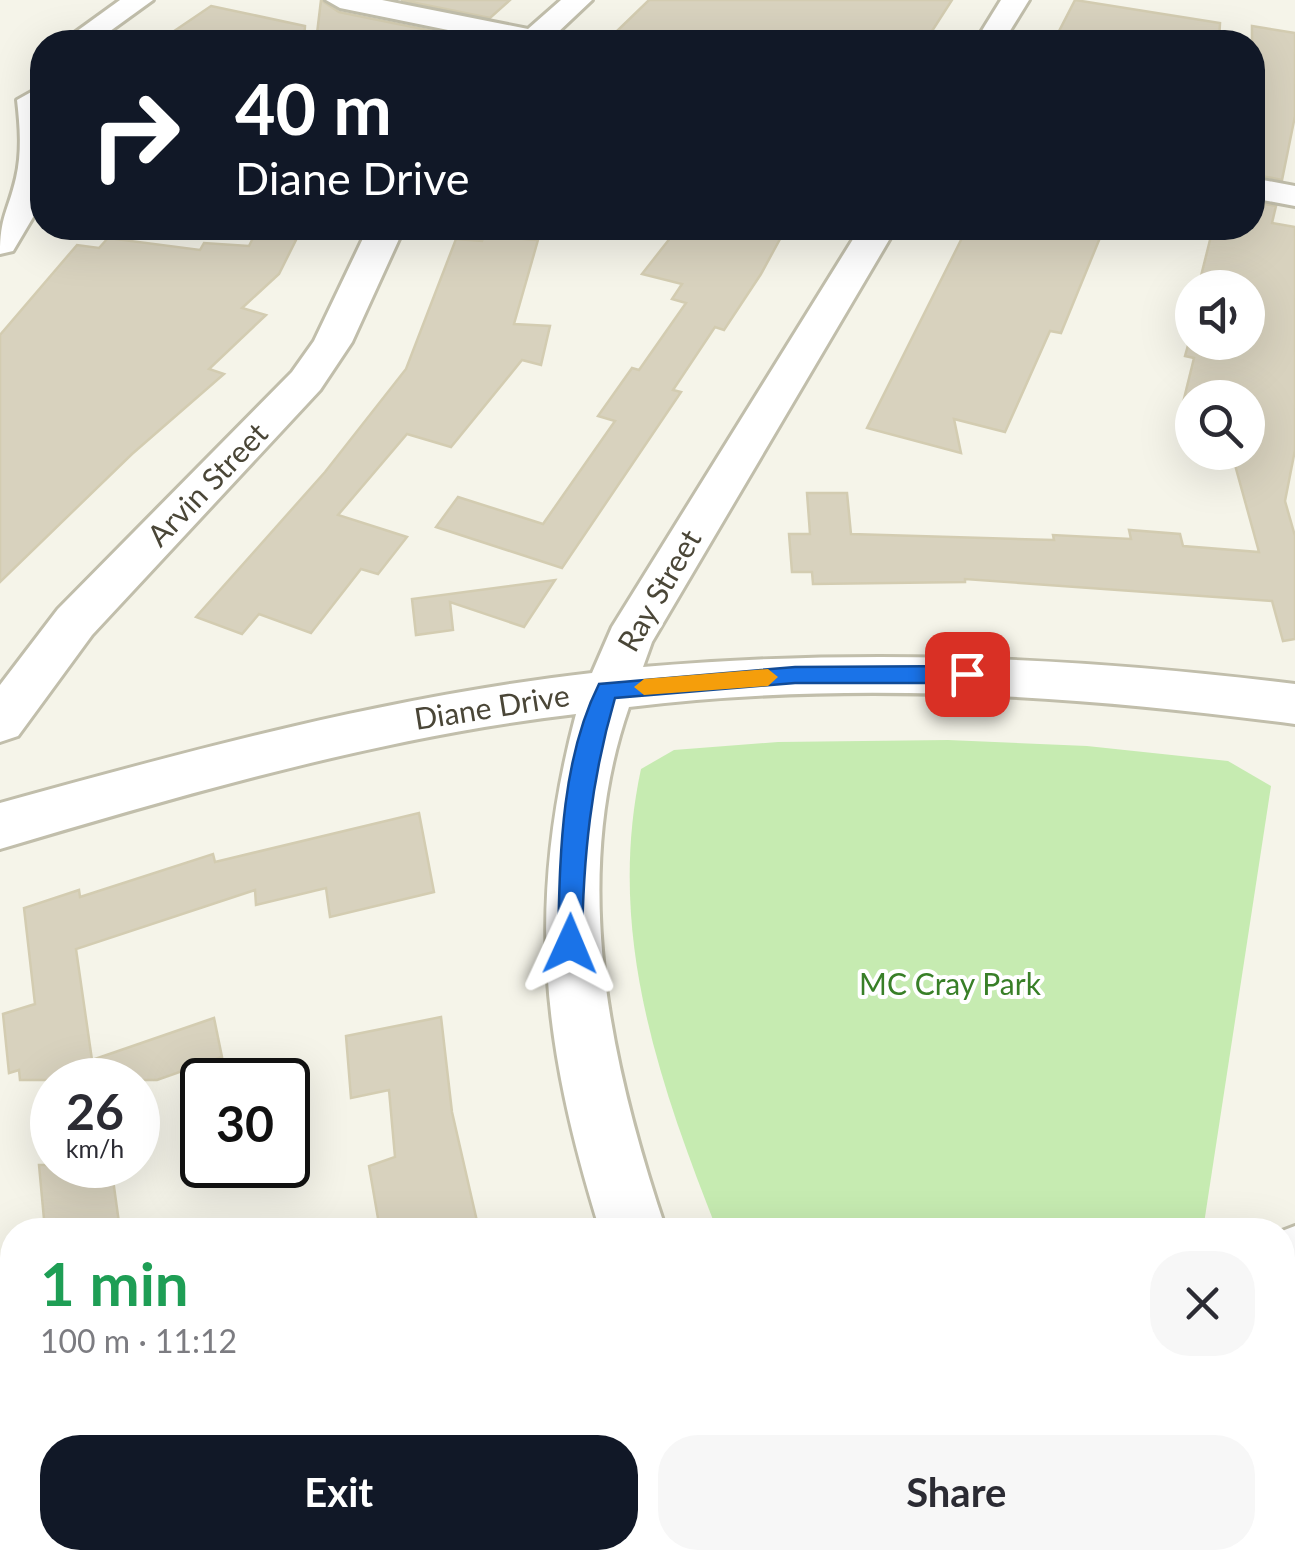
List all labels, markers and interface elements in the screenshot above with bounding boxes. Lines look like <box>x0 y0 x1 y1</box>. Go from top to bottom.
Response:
text: 40 m <box>235 66 392 150</box>
icon: right <box>70 70 200 200</box>
text: Diane Drive <box>235 151 470 205</box>
map controls <box>1175 270 1265 470</box>
button: sound <box>1175 270 1265 360</box>
button: search <box>1175 380 1265 470</box>
street label: Arvin Street <box>139 414 274 553</box>
street label: Ray Street <box>609 523 708 657</box>
pin <box>925 632 1010 717</box>
icon: arrive <box>940 647 995 702</box>
street label: Diane Drive <box>412 676 572 736</box>
position arrow <box>518 892 622 996</box>
park label: MC Cray Park <box>859 965 1042 1001</box>
speed limit sign: 30 <box>180 1058 310 1188</box>
text: 26 <box>66 1081 124 1141</box>
text: km/h <box>66 1133 124 1163</box>
text: 1 min <box>40 1247 189 1319</box>
button: close <box>1150 1251 1255 1356</box>
text: 100 m · 11:12 <box>40 1321 237 1360</box>
button: Exit <box>40 1435 638 1550</box>
button: Share <box>658 1435 1255 1550</box>

